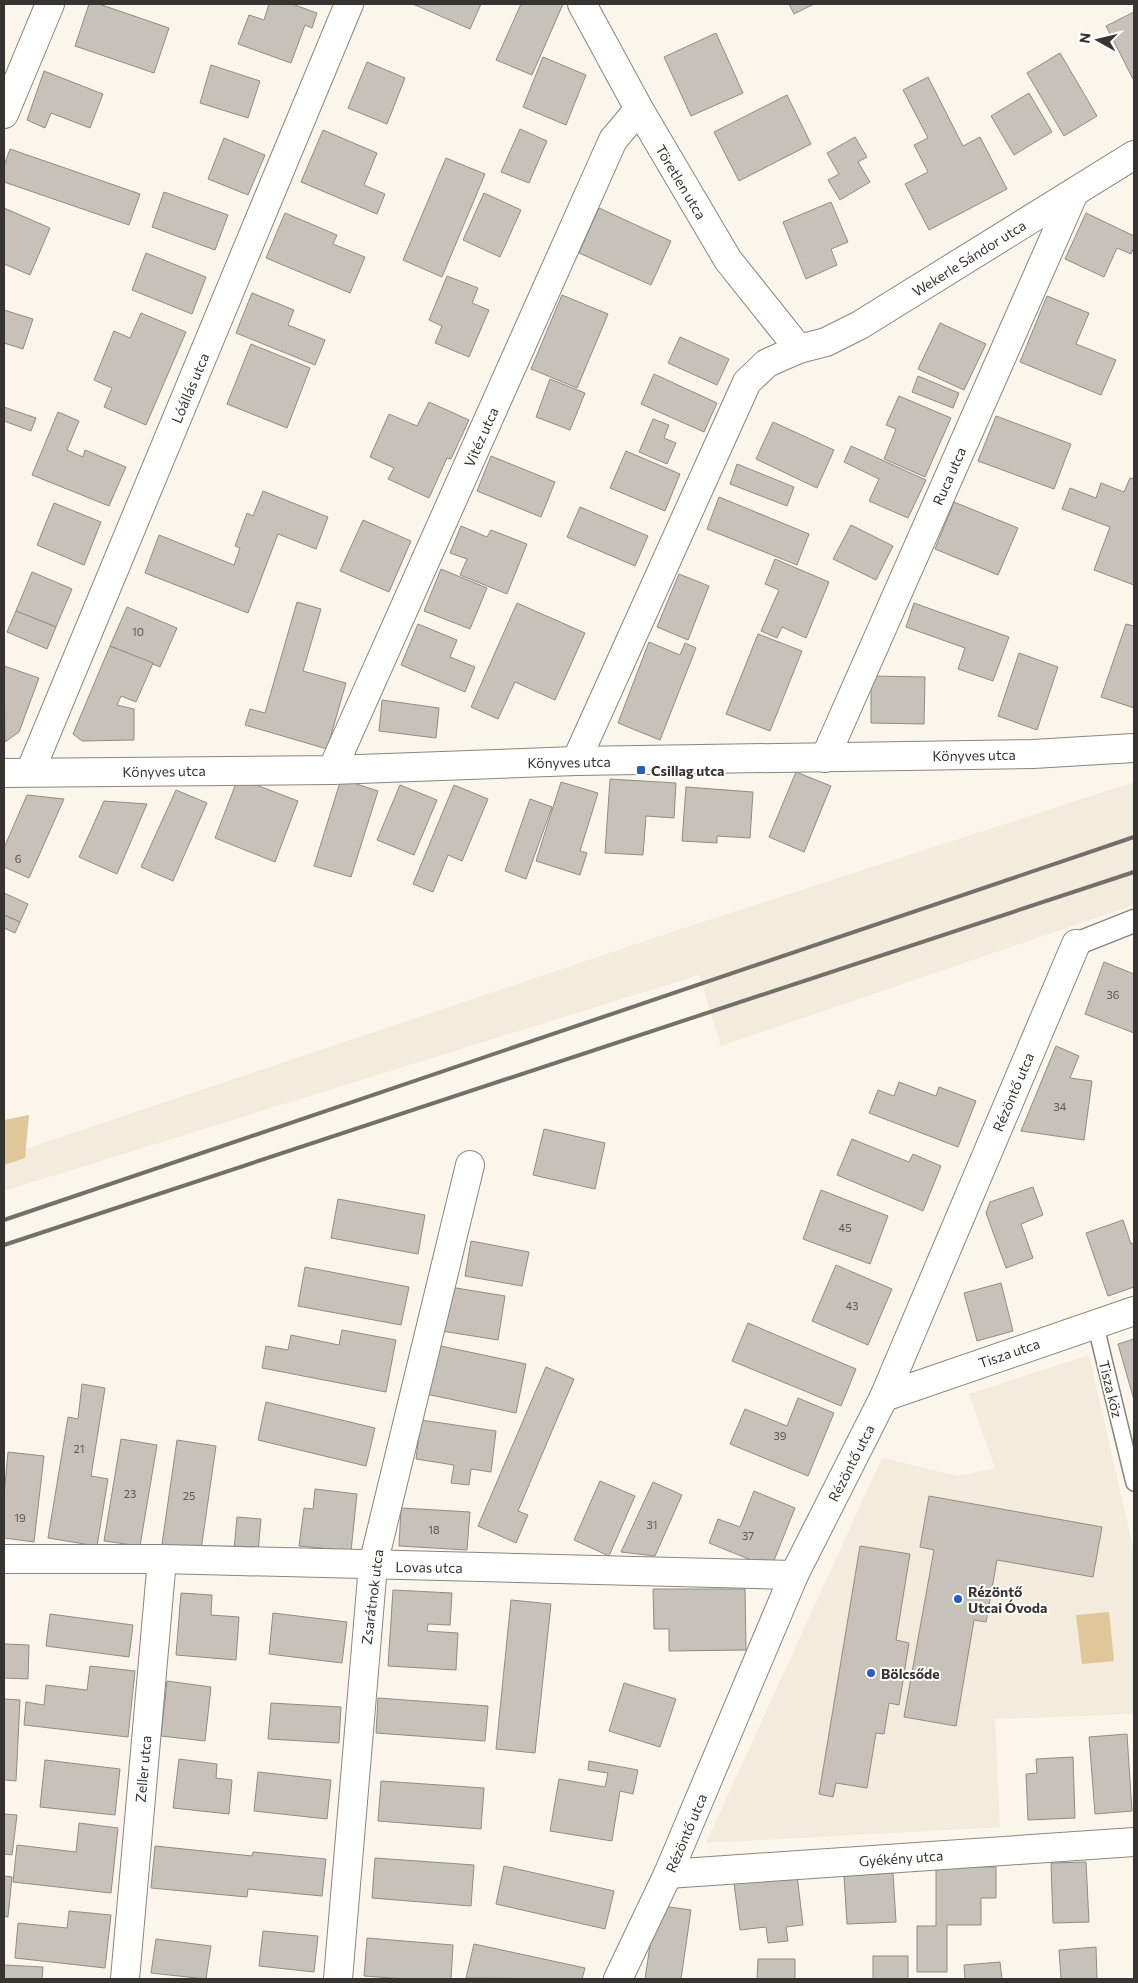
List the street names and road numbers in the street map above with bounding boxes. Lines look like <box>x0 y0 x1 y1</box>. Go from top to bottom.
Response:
street label: Töretlen utca <box>652 142 710 222</box>
street label: Wekerle Sándor utca <box>909 216 1029 300</box>
street label: Lóállás utca <box>168 350 212 426</box>
street label: Vitéz utca <box>460 405 502 469</box>
street label: Ruca utca <box>929 444 969 508</box>
street label: Könyves utca <box>932 746 1016 764</box>
street label: Könyves utca <box>527 753 611 771</box>
street label: Könyves utca <box>122 762 206 780</box>
street label: Rézöntő utca <box>989 1050 1037 1134</box>
street label: Tisza utca <box>976 1335 1042 1371</box>
street label: Tisza köz <box>1096 1359 1126 1419</box>
street label: Rézöntő utca <box>824 1422 878 1504</box>
street label: Zsarátnok utca <box>358 1548 386 1646</box>
street label: Lovas utca <box>395 1558 463 1576</box>
street label: Zeller utca <box>132 1735 154 1803</box>
street label: Rézöntő utca <box>662 1791 710 1875</box>
street label: Gyékény utca <box>858 1847 944 1869</box>

